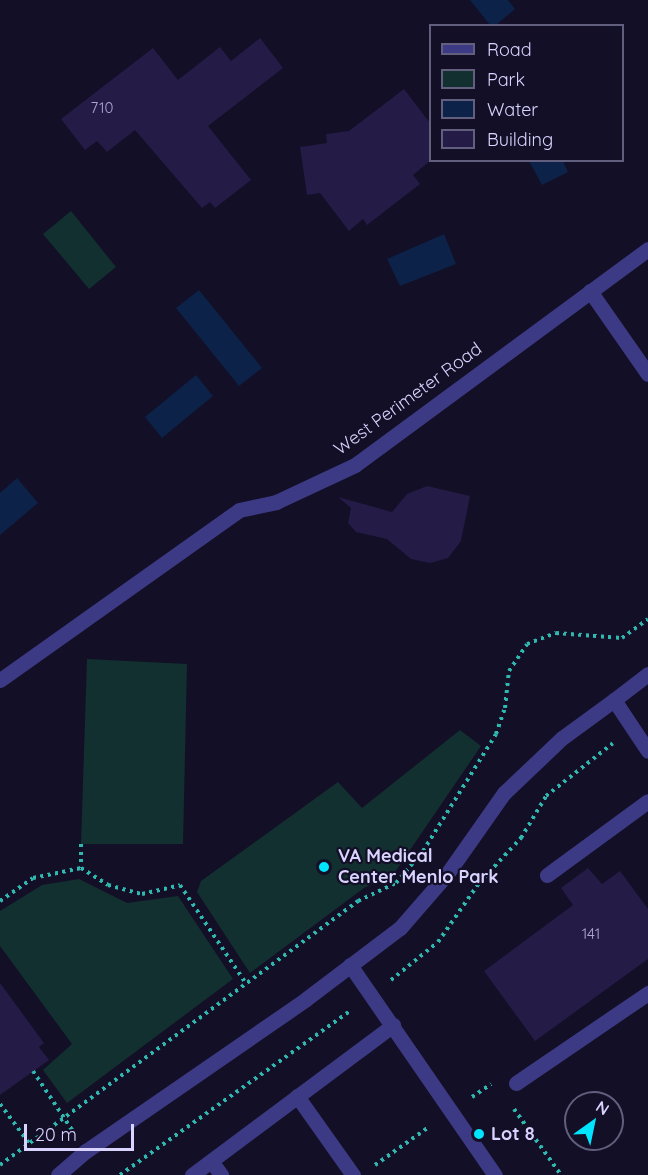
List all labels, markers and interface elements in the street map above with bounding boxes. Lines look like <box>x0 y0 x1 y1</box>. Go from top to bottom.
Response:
legend <box>429 24 624 162</box>
text: Road <box>487 38 532 61</box>
text: Park <box>487 68 525 91</box>
text: Water <box>487 98 538 121</box>
house number: 710 <box>91 99 113 117</box>
text: Building <box>487 128 553 151</box>
street label: West Perimeter Road <box>330 338 486 460</box>
place label: VA Medical Center Menlo Park <box>338 846 499 888</box>
marker: VA Medical Center Menlo Park <box>315 858 333 876</box>
house number: 141 <box>582 925 600 943</box>
north arrow <box>564 1091 624 1151</box>
text: N <box>592 1096 613 1119</box>
scale bar <box>27 1112 136 1150</box>
text: 20 m <box>35 1123 77 1146</box>
place label: Lot 8 <box>491 1123 535 1145</box>
marker: Lot 8 <box>472 1127 486 1141</box>

